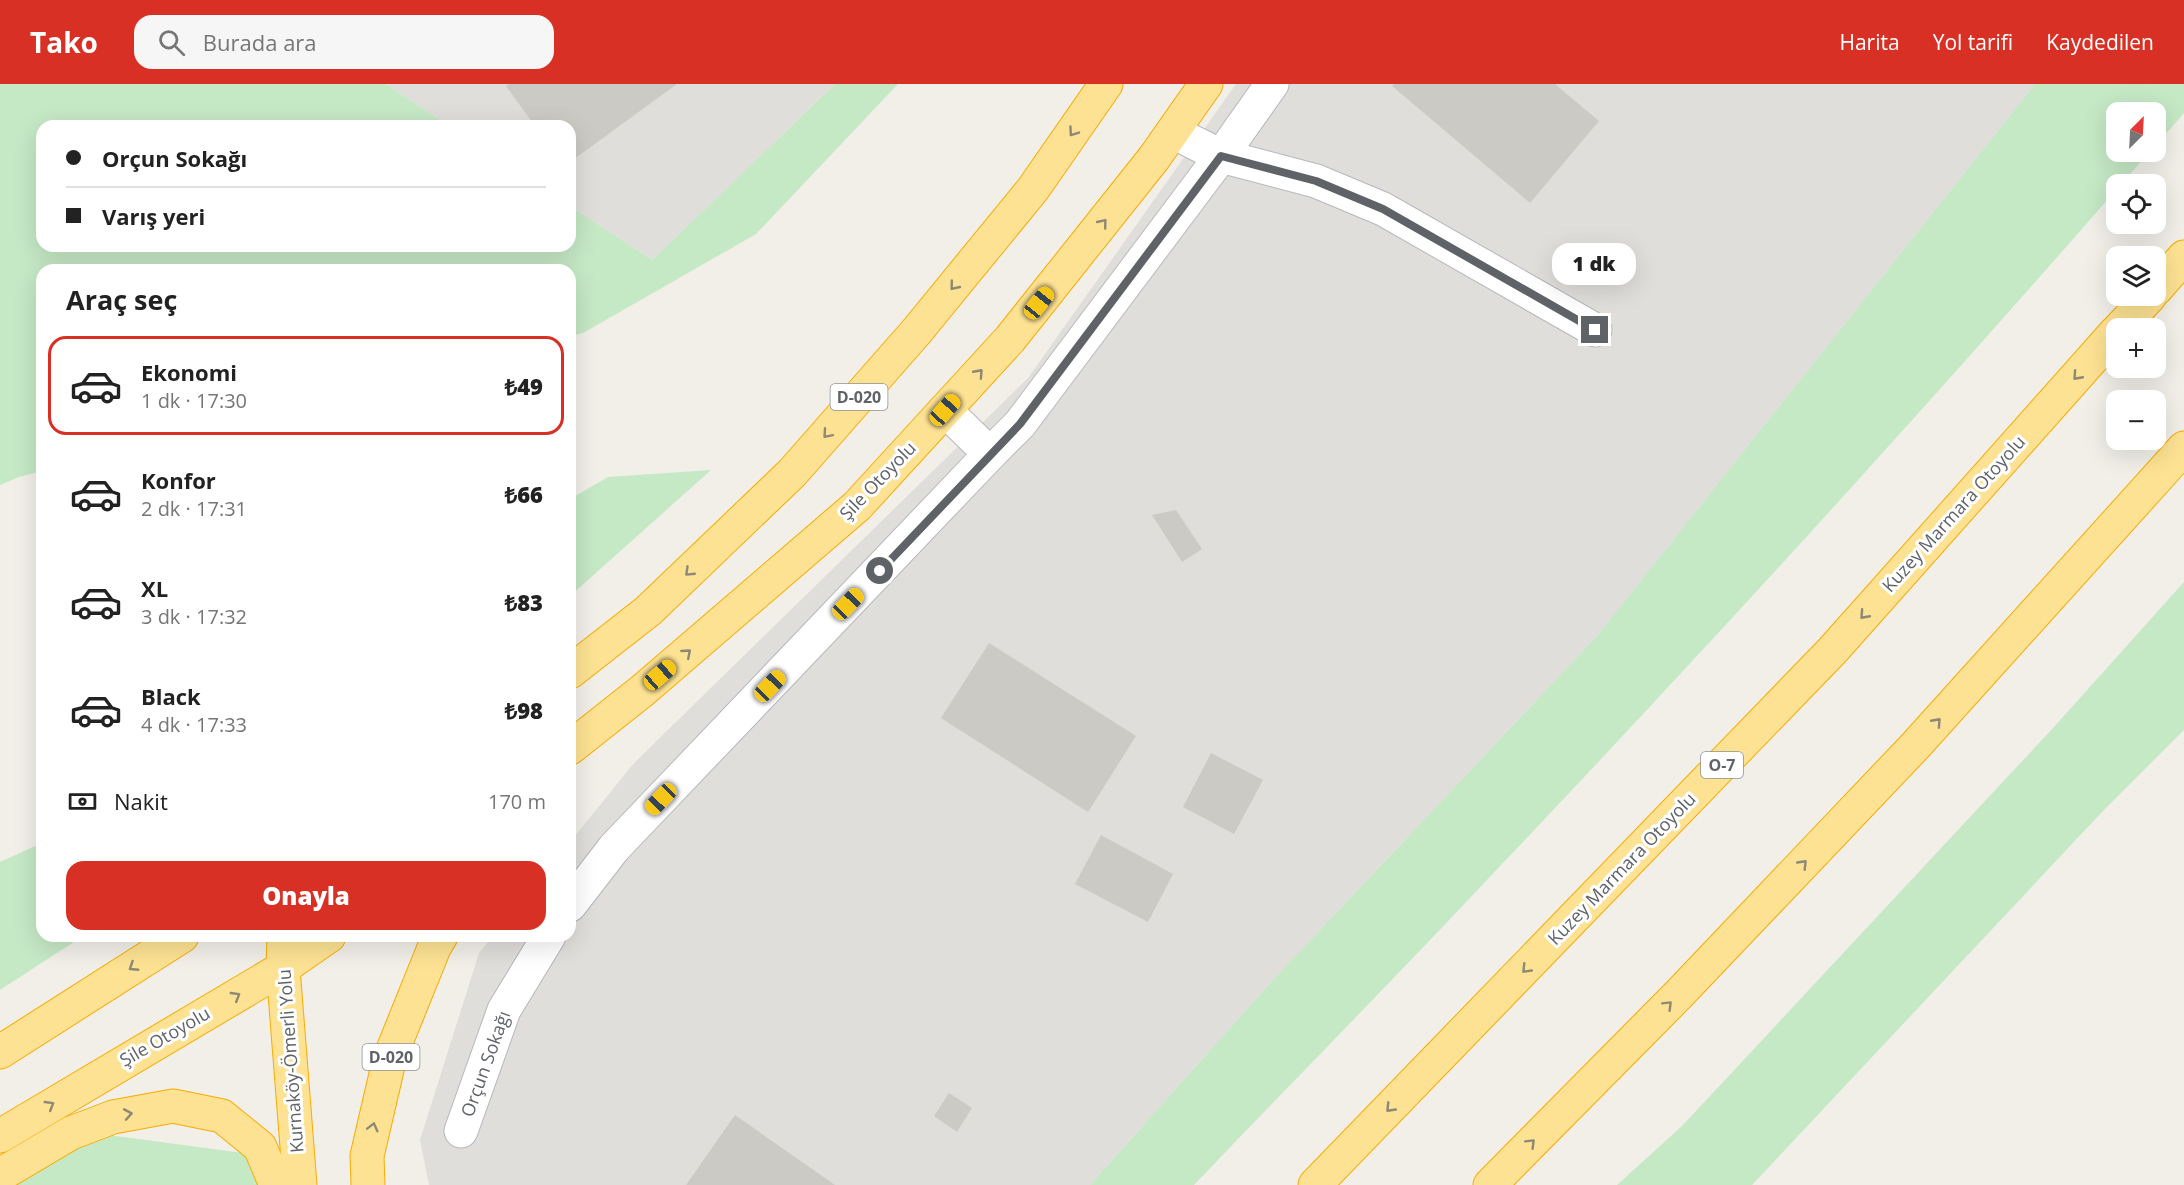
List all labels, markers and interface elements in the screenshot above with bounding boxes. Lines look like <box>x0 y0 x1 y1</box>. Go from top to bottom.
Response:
search box <box>134 15 554 69</box>
text: Tako <box>30 23 98 61</box>
icon: search <box>155 26 188 59</box>
text: Burada ara <box>203 27 317 57</box>
text: Harita <box>1839 28 1900 56</box>
text: Yol tarifi <box>1933 28 2013 56</box>
text: Kaydedilen <box>2046 28 2154 56</box>
north arrow <box>2106 102 2166 162</box>
map controls <box>2106 102 2166 450</box>
one-way arrow <box>1069 125 1080 136</box>
text: Orçun Sokağı <box>102 143 247 173</box>
button: locate <box>2106 174 2166 234</box>
text: Varış yeri <box>102 201 205 231</box>
one-way arrow <box>1095 218 1106 229</box>
callout: 1 dk <box>1553 243 1637 285</box>
button: layers <box>2106 246 2166 306</box>
text: 1 dk <box>1573 250 1615 277</box>
one-way arrow <box>950 279 961 290</box>
text: Araç seç <box>66 281 177 318</box>
car <box>1021 283 1057 323</box>
route end <box>1581 316 1608 343</box>
button: + <box>2106 318 2166 378</box>
text: Ekonomi <box>141 357 237 387</box>
icon: car <box>69 359 123 413</box>
one-way arrow <box>972 369 983 380</box>
one-way arrow <box>2073 369 2084 380</box>
text: ₺49 <box>505 371 543 401</box>
road number: D-020 <box>830 384 888 410</box>
text: 1 dk · 17:30 <box>141 387 247 414</box>
button: − <box>2106 390 2166 450</box>
car <box>926 391 964 429</box>
one-way arrow <box>823 427 834 438</box>
street label: Kuzey Marmara Otoyolu <box>1876 430 2030 597</box>
street label: Şile Otoyolu <box>834 436 921 525</box>
text: Konfor <box>141 465 216 495</box>
icon: car <box>69 467 123 521</box>
text: ₺66 <box>505 479 543 509</box>
text: 2 dk · 17:31 <box>141 495 247 522</box>
route start <box>866 557 893 584</box>
one-way arrow <box>685 565 695 576</box>
text: XL <box>141 573 168 603</box>
icon: car <box>69 575 123 629</box>
car <box>829 585 867 623</box>
text: ₺83 <box>505 587 543 617</box>
text: 3 dk · 17:32 <box>141 603 247 630</box>
one-way arrow <box>1860 609 1871 619</box>
one-way arrow <box>680 649 691 660</box>
car <box>641 656 679 694</box>
car <box>751 667 789 705</box>
text: Black <box>141 681 201 711</box>
icon: car <box>69 683 123 737</box>
text: ₺98 <box>505 695 543 725</box>
text: 4 dk · 17:33 <box>141 711 247 738</box>
one-way arrow <box>1930 718 1941 729</box>
road number: O-7 <box>1701 752 1743 778</box>
car <box>642 780 680 818</box>
icon: cash <box>66 785 99 818</box>
text: Nakit <box>114 786 168 816</box>
street label: Kuzey Marmara Otoyolu <box>1542 787 1701 950</box>
text: 170 m <box>488 788 546 815</box>
one-way arrow <box>1796 860 1807 870</box>
button: Onayla <box>66 861 546 930</box>
one-way arrow <box>129 960 139 972</box>
one-way arrow <box>1522 961 1533 972</box>
street label: Kurnaköy-Ömerli Yolu <box>272 968 308 1154</box>
one-way arrow <box>230 991 240 1003</box>
street label: Şile Otoyolu <box>115 1001 214 1072</box>
one-way arrow <box>1661 1001 1672 1012</box>
street label: Orçun Sokağı <box>455 1007 515 1120</box>
road number: D-020 <box>362 1044 420 1070</box>
one-way arrow <box>44 1101 54 1113</box>
one-way arrow <box>1386 1101 1397 1112</box>
one-way arrow <box>123 1109 133 1121</box>
one-way arrow <box>366 1123 379 1133</box>
one-way arrow <box>1524 1140 1535 1151</box>

